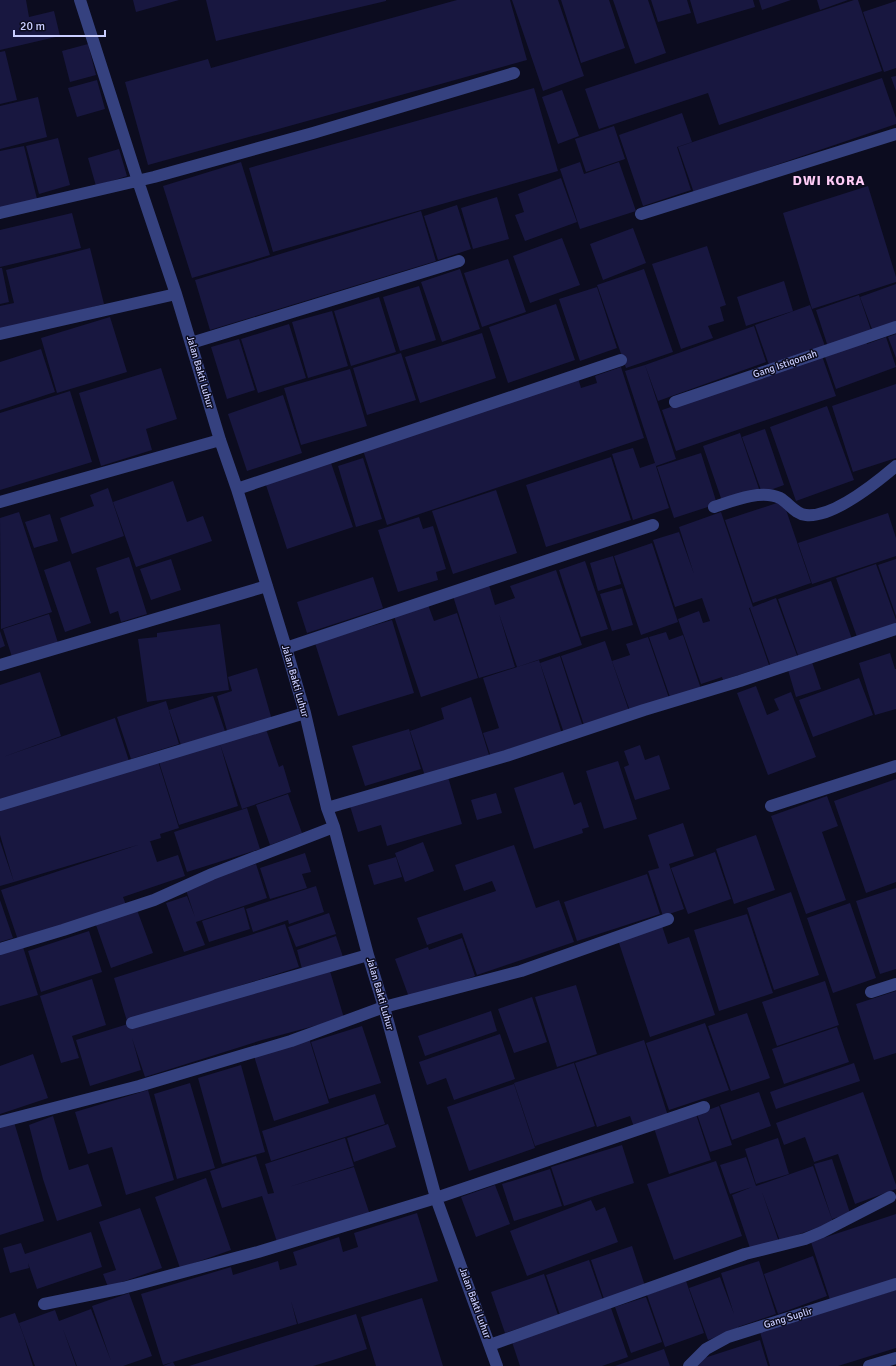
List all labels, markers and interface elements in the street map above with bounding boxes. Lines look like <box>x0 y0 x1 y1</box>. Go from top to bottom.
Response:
scale bar <box>14 12 105 38</box>
text: 20 m <box>20 19 45 34</box>
district label: DWI KORA <box>793 172 865 189</box>
street label: Jalan Bakti Luhur <box>184 334 216 410</box>
street label: Gang Istiqomah <box>751 347 819 381</box>
street label: Jalan Bakti Luhur <box>279 643 311 719</box>
street label: Jalan Bakti Luhur <box>364 956 396 1032</box>
street label: Jalan Bakti Luhur <box>457 1266 494 1340</box>
street label: Gang Suplir <box>762 1305 814 1331</box>

